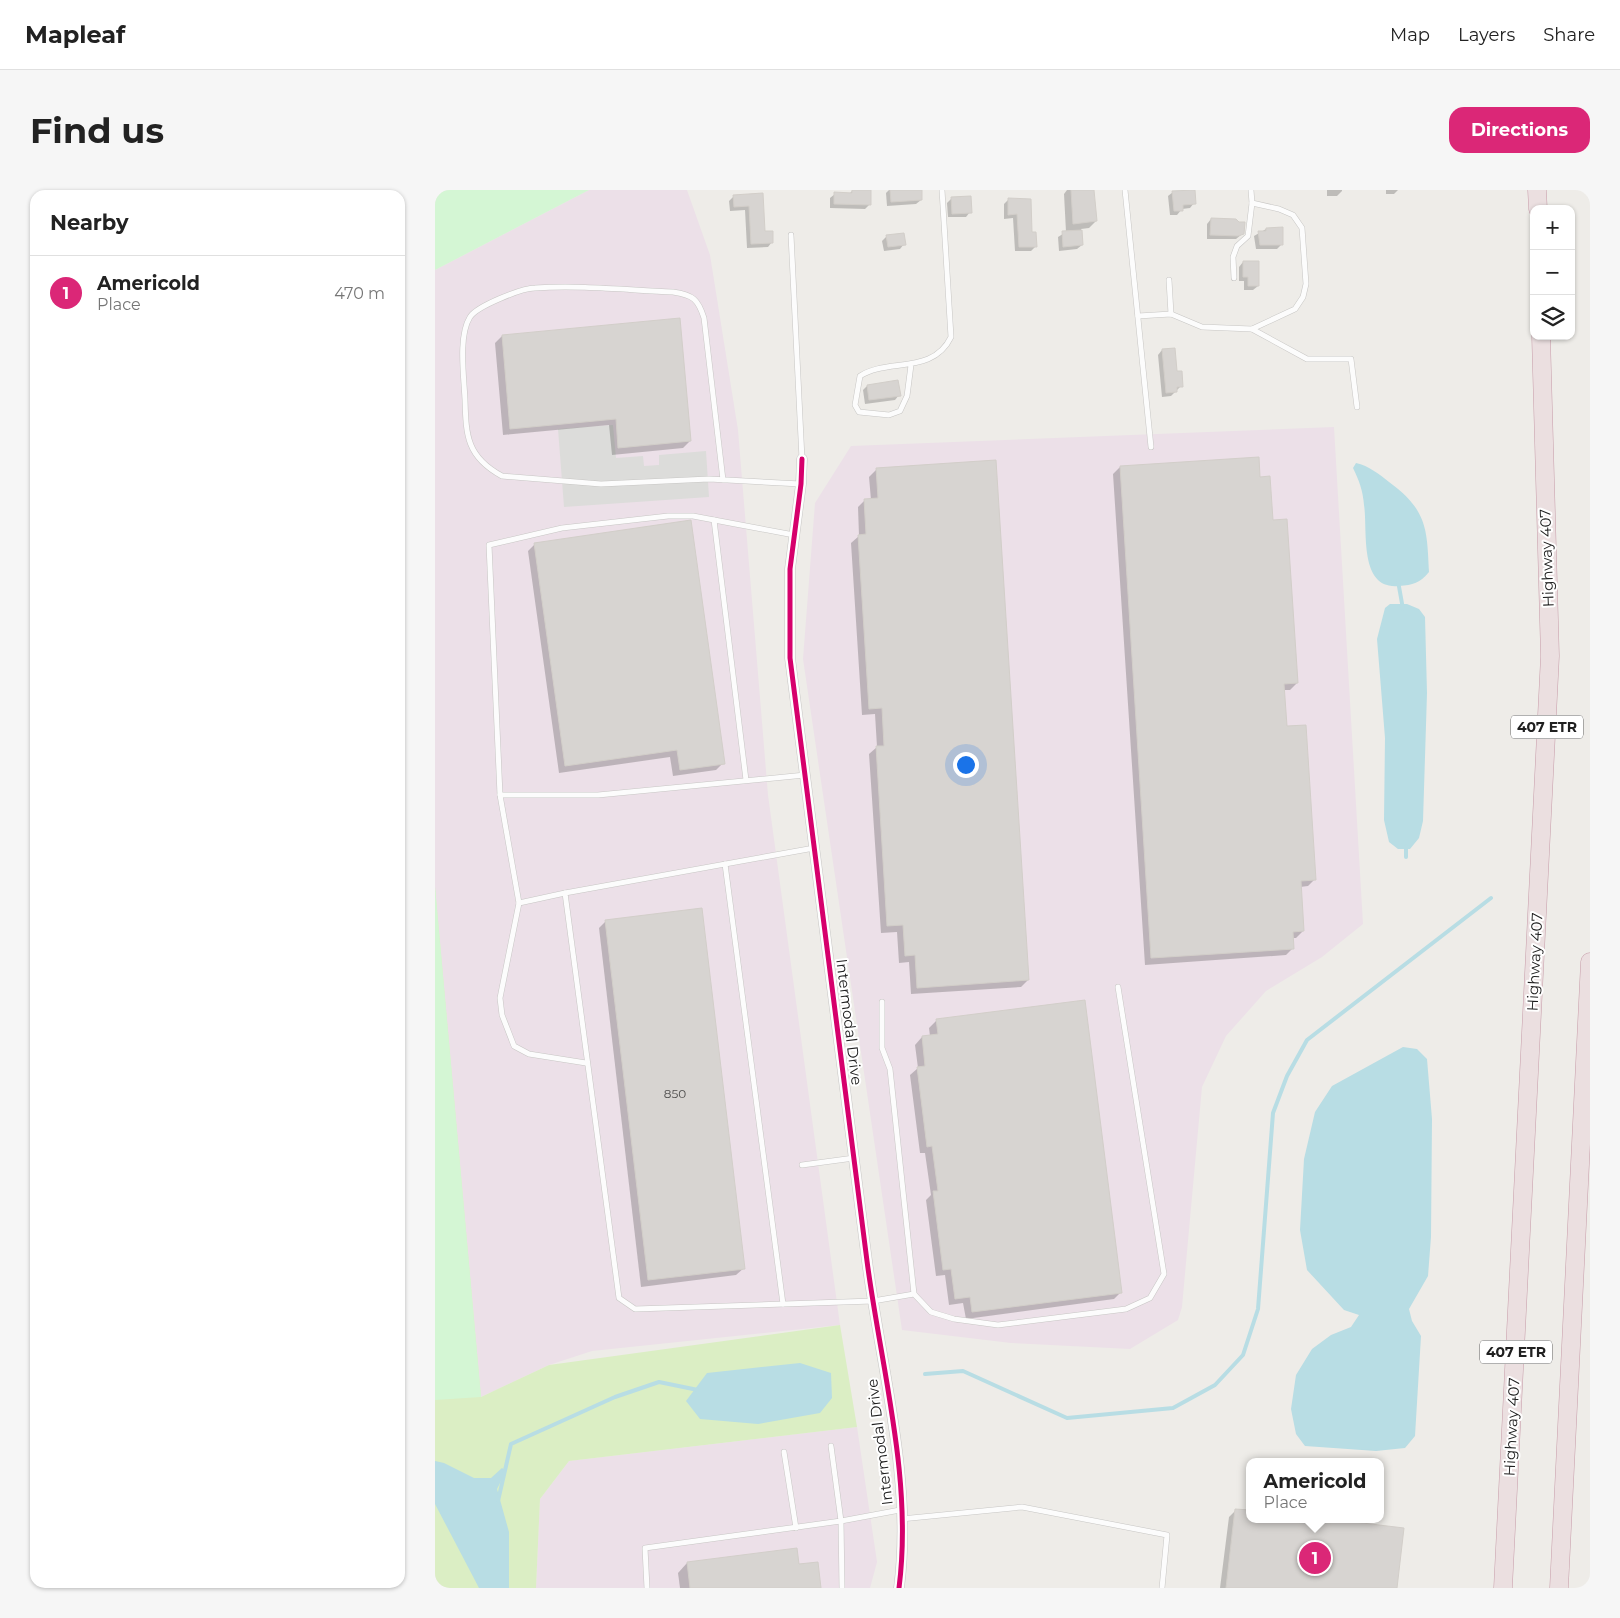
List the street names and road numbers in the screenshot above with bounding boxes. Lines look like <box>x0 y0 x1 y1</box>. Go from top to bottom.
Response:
street label: Highway 407 <box>1535 508 1558 608</box>
road number: 407 ETR <box>1511 716 1583 738</box>
street label: Highway 407 <box>1522 912 1547 1012</box>
street label: Intermodal Drive <box>832 958 867 1086</box>
road number: 407 ETR <box>1480 1340 1552 1364</box>
street label: Highway 407 <box>1499 1377 1524 1477</box>
street label: Intermodal Drive <box>862 1378 897 1506</box>

